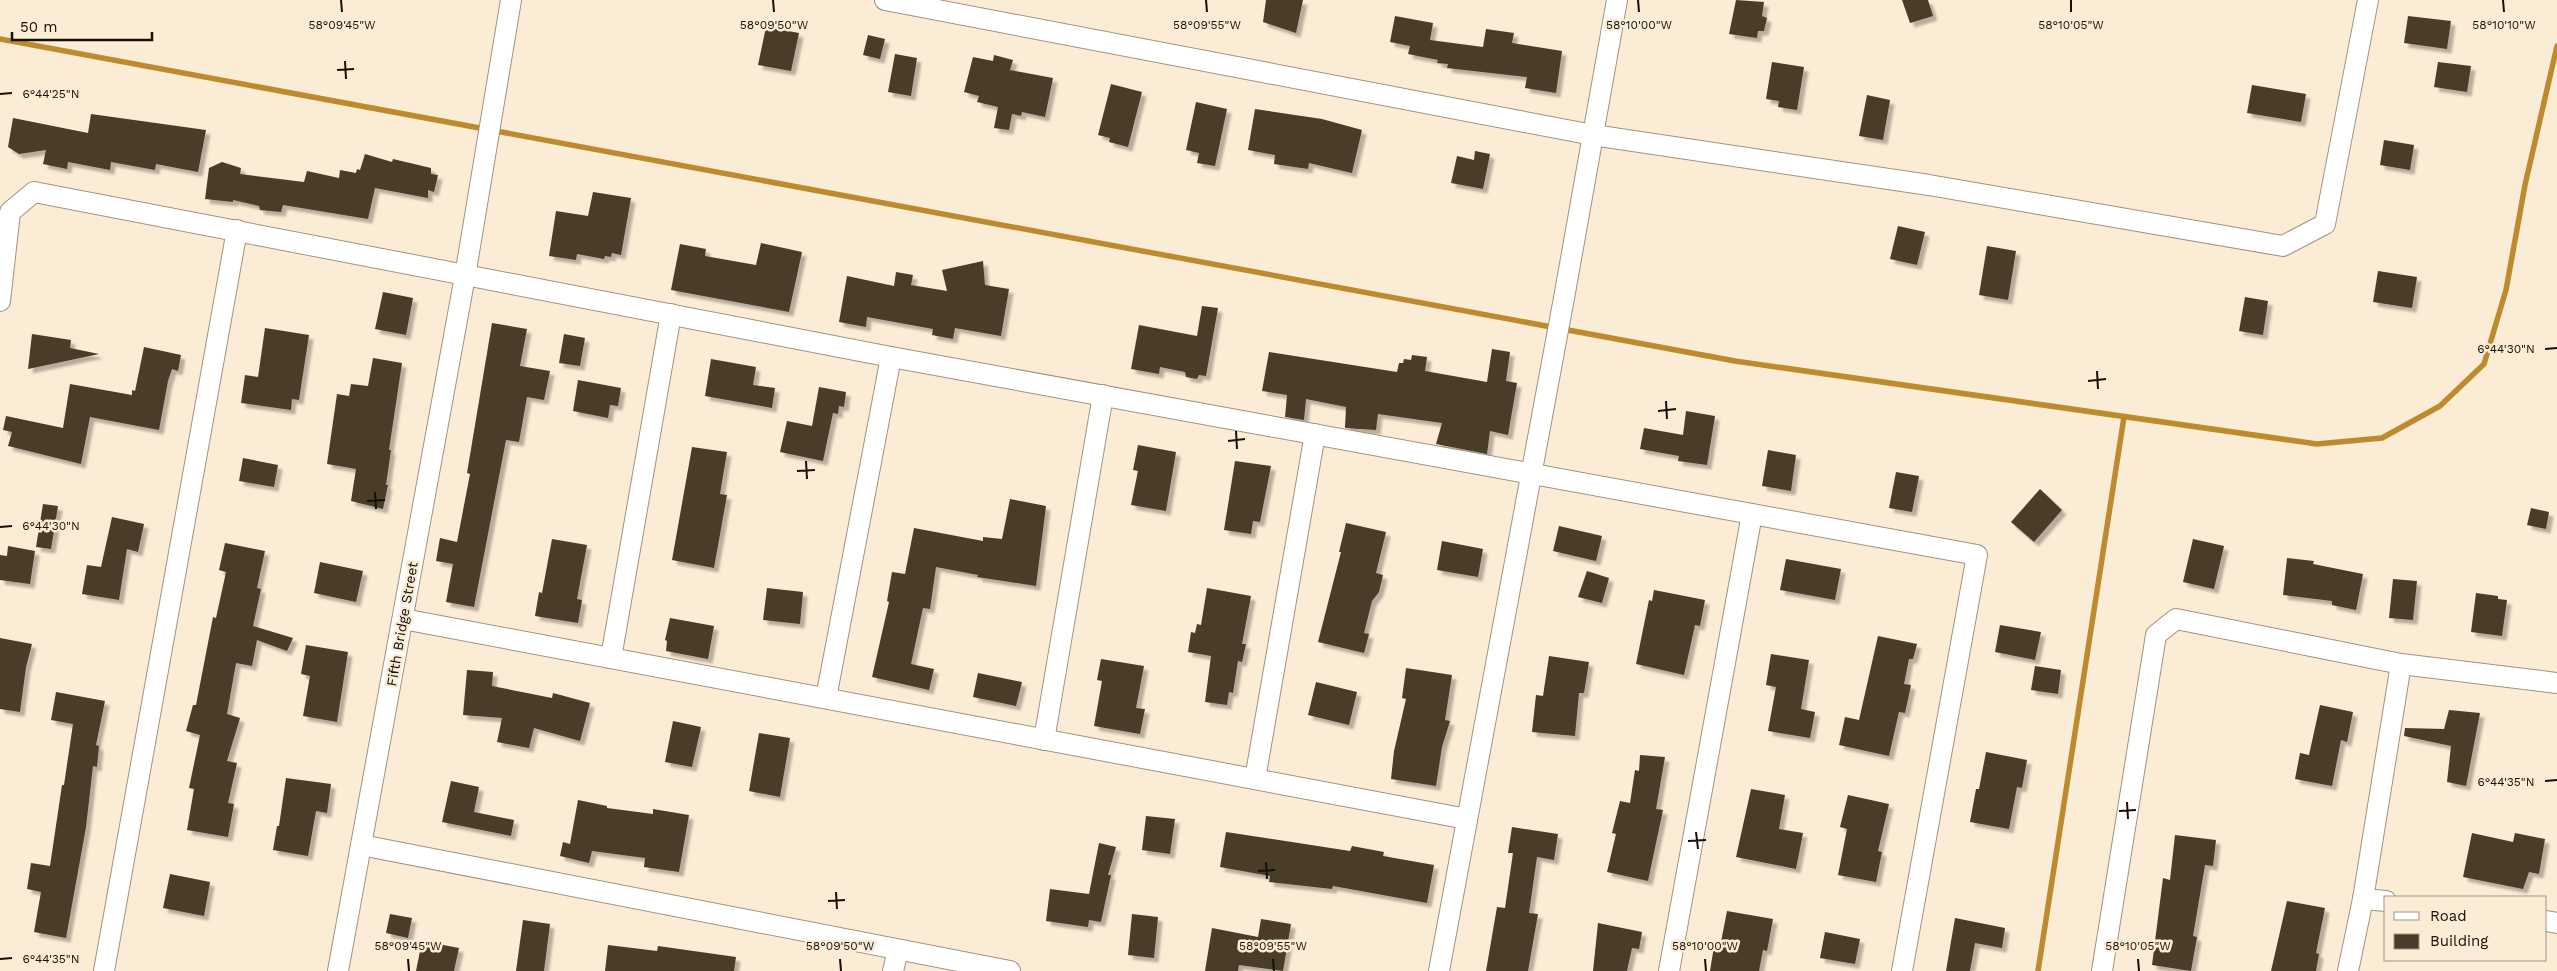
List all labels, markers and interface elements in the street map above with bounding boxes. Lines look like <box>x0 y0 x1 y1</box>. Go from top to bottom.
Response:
scale bar <box>12 10 152 42</box>
text: 50 m <box>20 18 57 36</box>
text: 58°09'45"W <box>308 18 376 32</box>
text: 58°09'50"W <box>740 18 809 32</box>
text: 58°09'55"W <box>1173 18 1241 32</box>
text: 58°10'00"W <box>1606 18 1673 32</box>
text: 58°10'05"W <box>2038 18 2104 32</box>
text: 58°10'10"W <box>2472 18 2536 32</box>
text: 6°44'25"N <box>22 87 80 101</box>
text: 6°44'30"N <box>2477 342 2535 356</box>
text: 6°44'30"N <box>22 519 80 533</box>
street label: Fifth Bridge Street <box>383 560 421 688</box>
text: 6°44'35"N <box>2477 775 2535 789</box>
legend <box>2384 896 2547 961</box>
text: Road <box>2430 907 2467 925</box>
text: Building <box>2430 932 2488 950</box>
text: 58°09'45"W <box>374 939 442 953</box>
text: 58°09'50"W <box>806 939 875 953</box>
text: 58°09'55"W <box>1239 939 1307 953</box>
text: 58°10'00"W <box>1672 939 1739 953</box>
text: 58°10'05"W <box>2105 939 2171 953</box>
text: 6°44'35"N <box>22 952 80 966</box>

